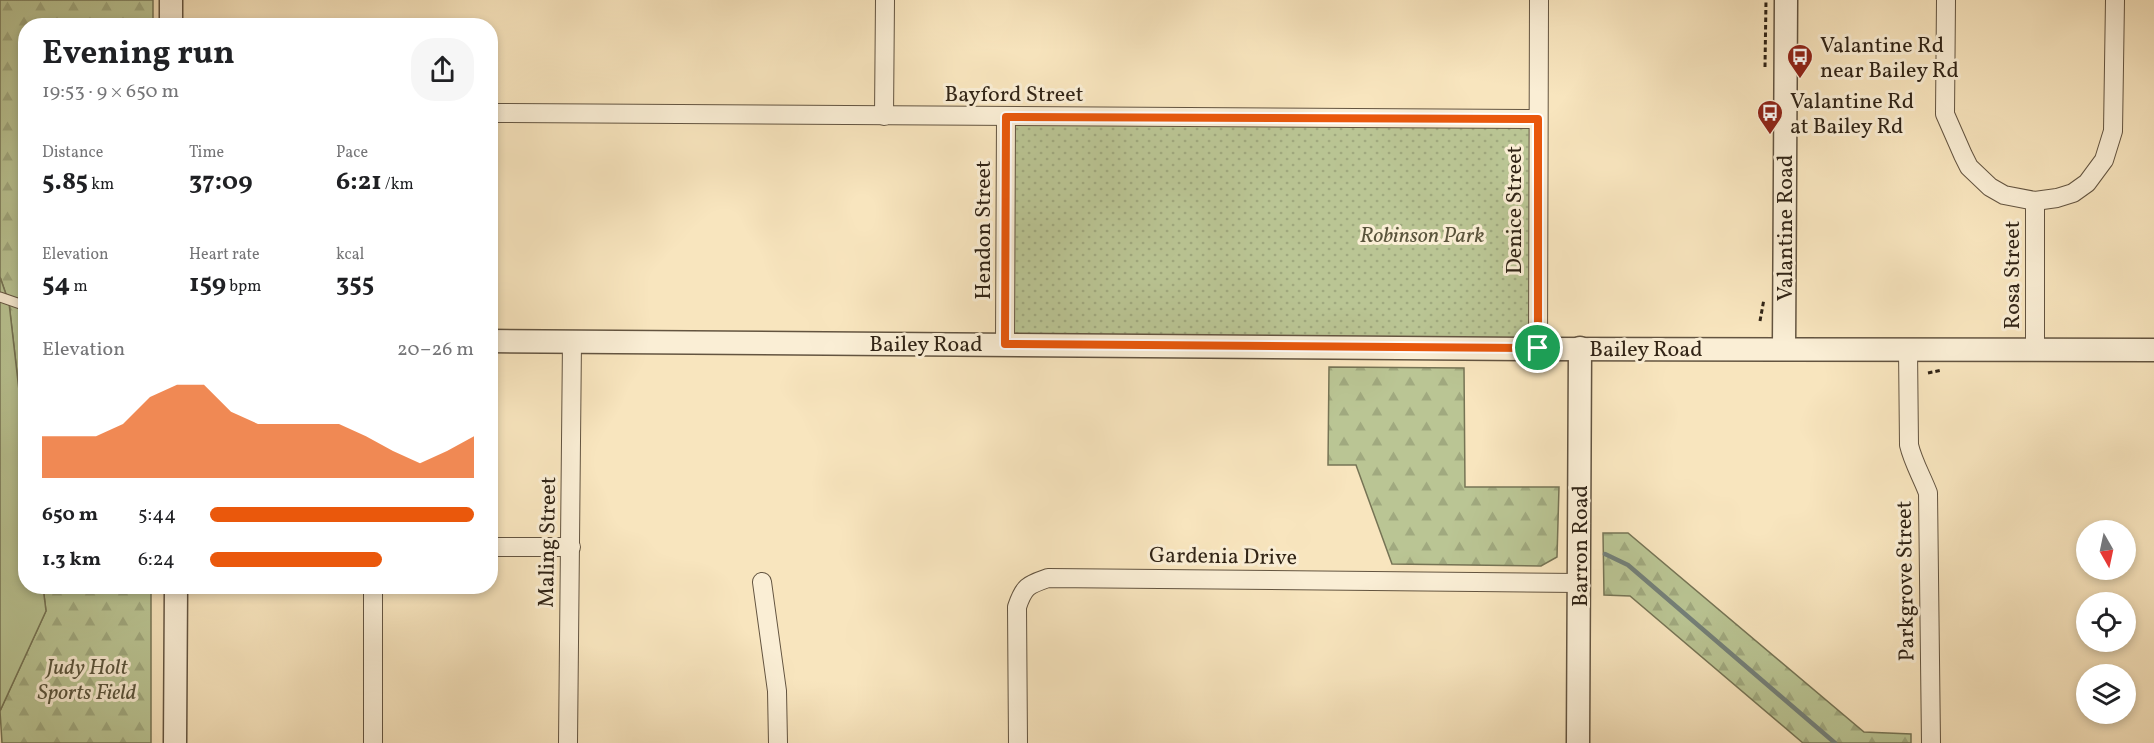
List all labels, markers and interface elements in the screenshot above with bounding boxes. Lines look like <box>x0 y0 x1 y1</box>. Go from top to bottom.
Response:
place label: Valantine Rd near Bailey Rd <box>1820 31 1959 87</box>
text: Evening run <box>42 32 235 78</box>
button: share <box>411 38 474 101</box>
bus stop icon: Valantine Rd near Bailey Rd <box>1785 42 1815 80</box>
text: 19:53 · 9 × 650 m <box>42 78 179 106</box>
street label: Bayford Street <box>945 80 1084 111</box>
place label: Valantine Rd at Bailey Rd <box>1790 87 1914 143</box>
bus stop icon: Valantine Rd at Bailey Rd <box>1755 98 1785 136</box>
text: Distance <box>42 142 103 164</box>
text: Time <box>189 142 224 164</box>
text: Pace <box>336 142 368 164</box>
street label: Denice Street <box>1500 145 1531 274</box>
street label: Valantine Road <box>1771 155 1802 301</box>
street label: Hendon Street <box>969 160 1000 300</box>
text: 5.85 <box>42 164 88 200</box>
text: 37:09 <box>189 164 253 200</box>
text: 6:21 <box>336 164 382 200</box>
text: km <box>88 174 114 196</box>
text: /km <box>382 174 414 196</box>
street label: Rosa Street <box>1998 220 2029 329</box>
park label: Robinson Park <box>1360 221 1484 252</box>
text: Elevation <box>42 244 109 266</box>
text: Heart rate <box>189 244 260 266</box>
text: kcal <box>336 244 364 266</box>
text: 54 <box>42 266 70 302</box>
text: 159 <box>189 266 226 302</box>
text: 355 <box>336 266 374 302</box>
text: m <box>70 276 88 298</box>
text: bpm <box>226 276 261 298</box>
pin <box>1512 322 1563 373</box>
street label: Bailey Road <box>869 330 983 361</box>
icon: arrive <box>1521 331 1554 364</box>
street label: Bailey Road <box>1589 335 1703 366</box>
text: Elevation <box>42 336 125 364</box>
text: 20–26 m <box>397 336 474 364</box>
street label: Maling Street <box>532 476 565 608</box>
street label: Barron Road <box>1566 485 1597 607</box>
street label: Parkgrove Street <box>1890 500 1923 662</box>
text: 650 m <box>42 501 98 529</box>
text: 5:44 <box>138 501 176 529</box>
north arrow <box>2076 520 2136 580</box>
map controls <box>2076 520 2136 724</box>
street label: Gardenia Drive <box>1149 541 1297 574</box>
text: 1.3 km <box>42 546 101 574</box>
text: 6:24 <box>138 546 175 574</box>
button: locate <box>2076 592 2136 652</box>
park label: Judy Holt Sports Field <box>38 653 137 709</box>
button: layers <box>2076 664 2136 724</box>

